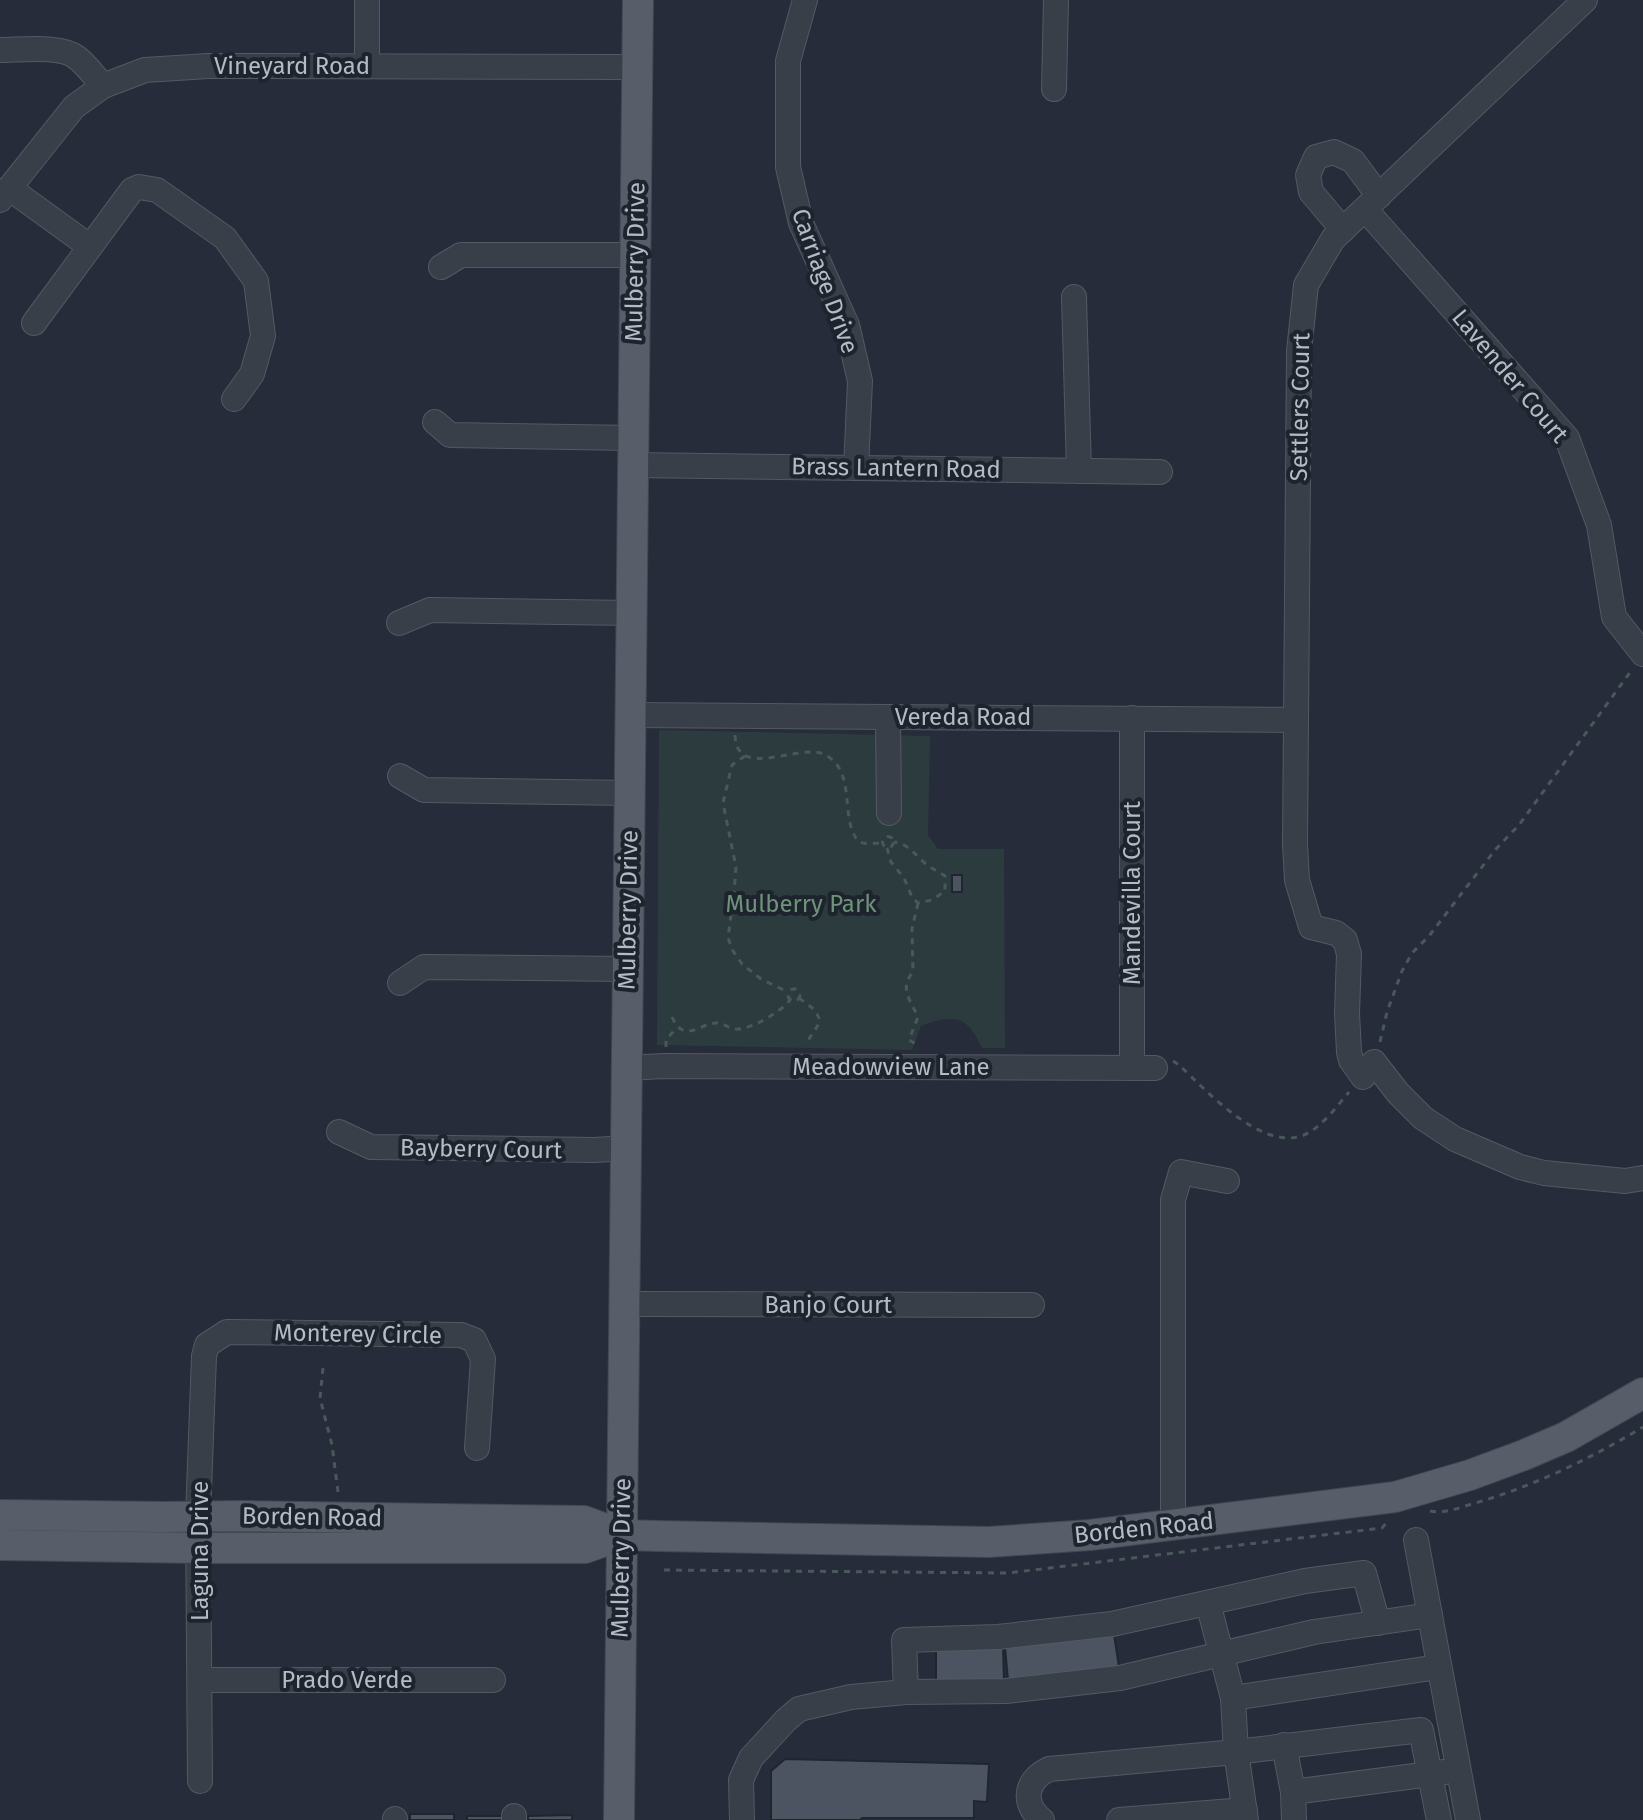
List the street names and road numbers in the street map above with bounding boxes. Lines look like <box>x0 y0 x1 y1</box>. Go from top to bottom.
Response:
street label: Vineyard Road <box>214 52 370 80</box>
street label: Mulberry Drive <box>620 182 650 342</box>
street label: Carriage Drive <box>786 205 864 357</box>
street label: Lavender Court <box>1446 304 1574 449</box>
street label: Settlers Court <box>1285 332 1315 482</box>
street label: Brass Lantern Road <box>791 452 1001 484</box>
street label: Vereda Road <box>895 703 1031 731</box>
street label: Mandevilla Court <box>1118 801 1146 985</box>
street label: Mulberry Drive <box>613 830 643 990</box>
street label: Meadowview Lane <box>792 1053 990 1081</box>
street label: Bayberry Court <box>400 1134 563 1164</box>
street label: Banjo Court <box>764 1291 892 1319</box>
street label: Monterey Circle <box>274 1319 442 1349</box>
street label: Mulberry Drive <box>606 1478 636 1638</box>
street label: Laguna Drive <box>186 1481 214 1621</box>
street label: Borden Road <box>242 1502 382 1532</box>
street label: Borden Road <box>1073 1507 1215 1549</box>
street label: Prado Verde <box>281 1666 413 1694</box>

